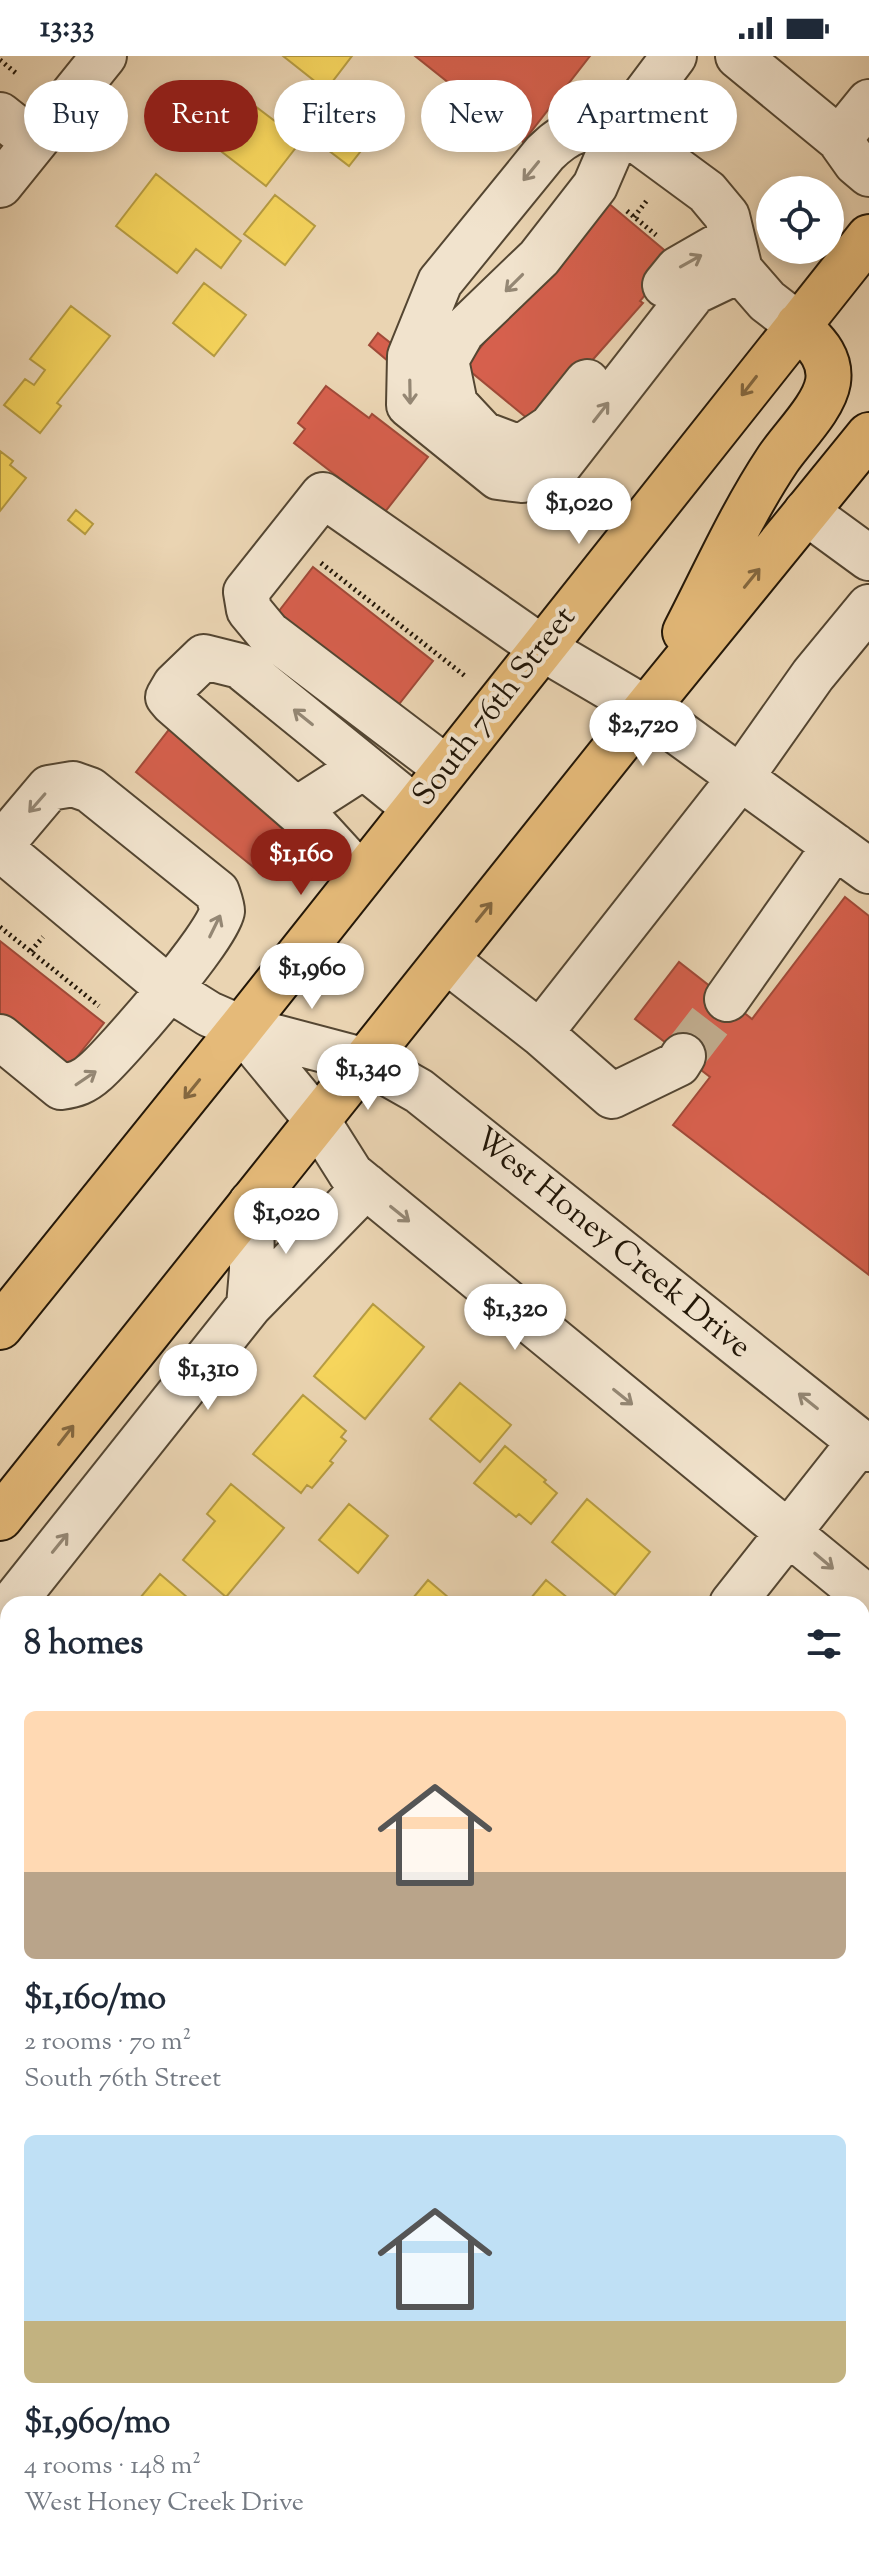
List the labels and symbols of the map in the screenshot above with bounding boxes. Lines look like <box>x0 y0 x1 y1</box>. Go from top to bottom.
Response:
one-way arrow <box>522 160 540 181</box>
one-way arrow <box>679 253 702 269</box>
one-way arrow <box>504 273 523 293</box>
one-way arrow <box>741 375 758 396</box>
one-way arrow <box>402 378 417 405</box>
one-way arrow <box>593 402 610 423</box>
pin: $1,020 <box>514 478 644 546</box>
one-way arrow <box>744 568 761 589</box>
street label: South 76th Street <box>402 597 588 817</box>
pin: $2,720 <box>578 700 708 768</box>
one-way arrow <box>293 708 314 726</box>
one-way arrow <box>28 792 46 812</box>
pin: $1,160 <box>236 829 366 897</box>
one-way arrow <box>476 902 493 923</box>
one-way arrow <box>208 914 223 938</box>
pin: $1,960 <box>247 943 377 1011</box>
pin: $1,340 <box>303 1044 433 1112</box>
one-way arrow <box>74 1070 96 1086</box>
one-way arrow <box>183 1078 201 1099</box>
street label: West Honey Creek Drive <box>464 1118 760 1370</box>
pin: $1,020 <box>221 1188 351 1256</box>
one-way arrow <box>389 1205 410 1223</box>
pin: $1,320 <box>450 1284 580 1352</box>
pin: $1,310 <box>143 1344 273 1412</box>
one-way arrow <box>612 1387 633 1405</box>
one-way arrow <box>798 1392 819 1409</box>
one-way arrow <box>57 1425 75 1446</box>
one-way arrow <box>52 1533 69 1554</box>
one-way arrow <box>813 1552 833 1570</box>

